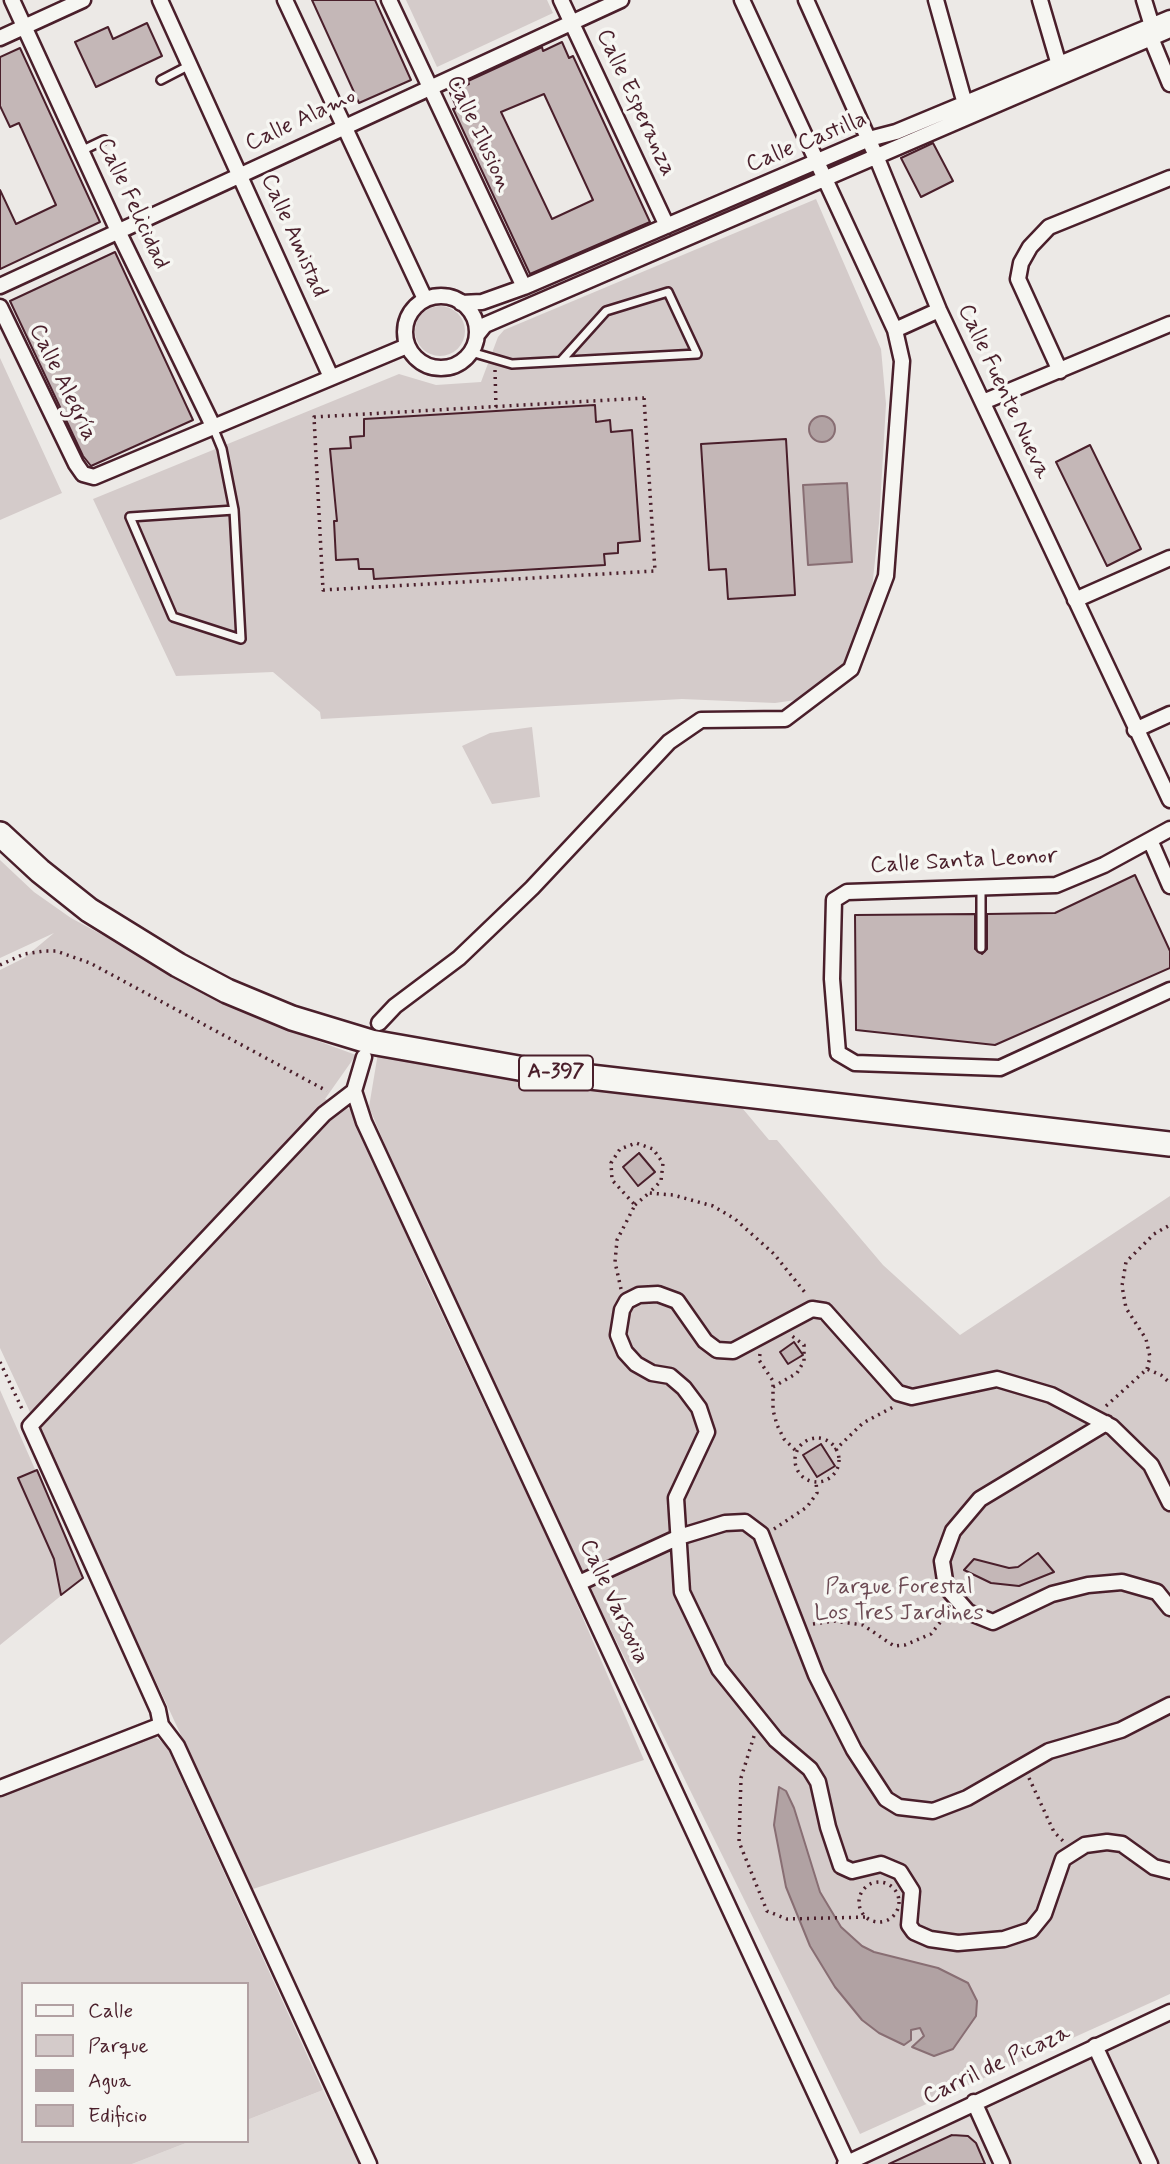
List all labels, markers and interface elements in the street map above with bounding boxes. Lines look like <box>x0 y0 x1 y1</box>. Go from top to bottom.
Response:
street label: Calle Esperanza <box>589 25 681 181</box>
street label: Calle Ilusion <box>439 71 517 197</box>
street label: Calle Alamo <box>241 83 361 159</box>
street label: Calle Castilla <box>743 106 871 180</box>
street label: Calle Felicidad <box>90 134 174 274</box>
street label: Calle Amistad <box>254 170 332 302</box>
street label: Calle Fuente Nueva <box>950 300 1056 484</box>
street label: Calle Alegría <box>22 320 102 446</box>
street label: Calle Santa Leonor <box>870 843 1058 881</box>
road number: A-397 <box>519 1056 593 1090</box>
street label: Calle Varsovia <box>572 1535 654 1669</box>
park label: Parque Forestal Los Tres Jardines <box>814 1574 984 1628</box>
legend <box>21 1982 248 2143</box>
text: Calle <box>88 1997 133 2025</box>
street label: Carril de Picaza <box>919 2020 1075 2112</box>
text: Parque <box>88 2032 148 2060</box>
text: Agua <box>88 2067 131 2095</box>
text: Edificio <box>88 2102 147 2130</box>

